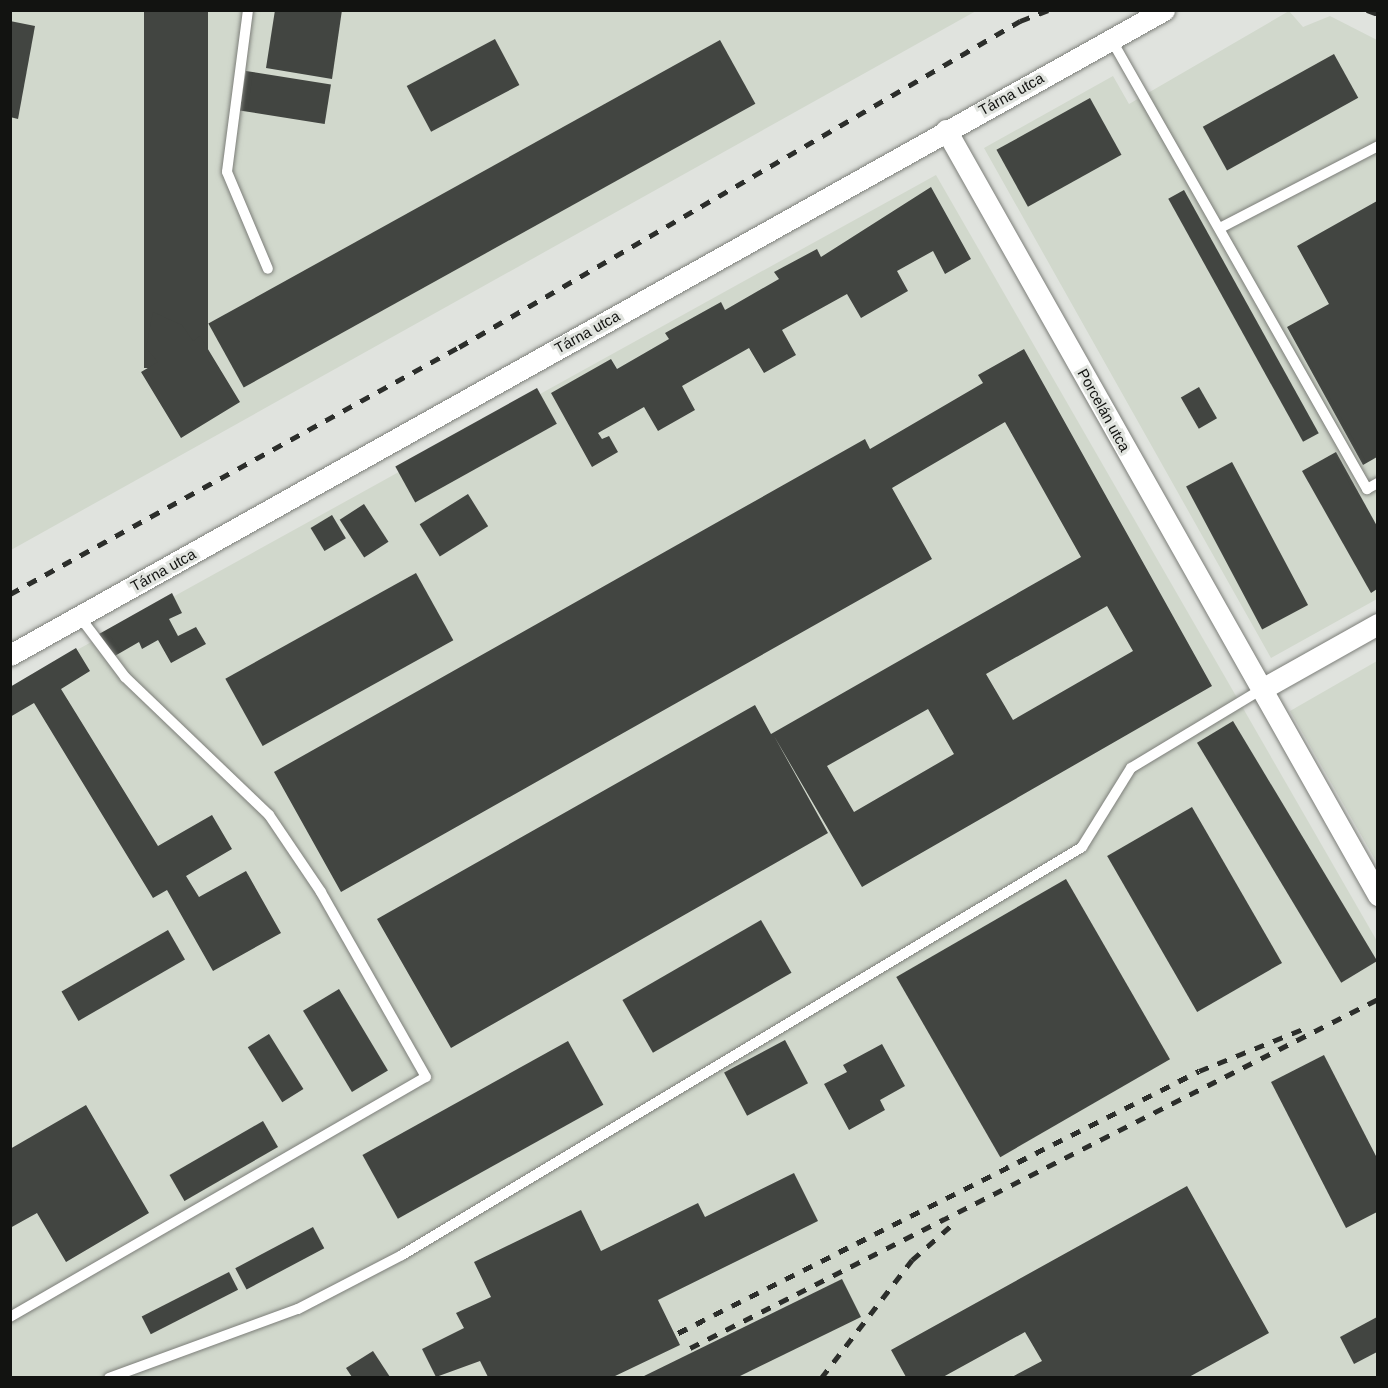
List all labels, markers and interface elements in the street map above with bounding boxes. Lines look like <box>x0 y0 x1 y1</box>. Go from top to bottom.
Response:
street label: Tárna utca <box>975 69 1047 119</box>
street label: Tárna utca <box>551 307 623 357</box>
street label: Porcelán utca <box>1074 366 1134 454</box>
street label: Tárna utca <box>127 545 199 595</box>

